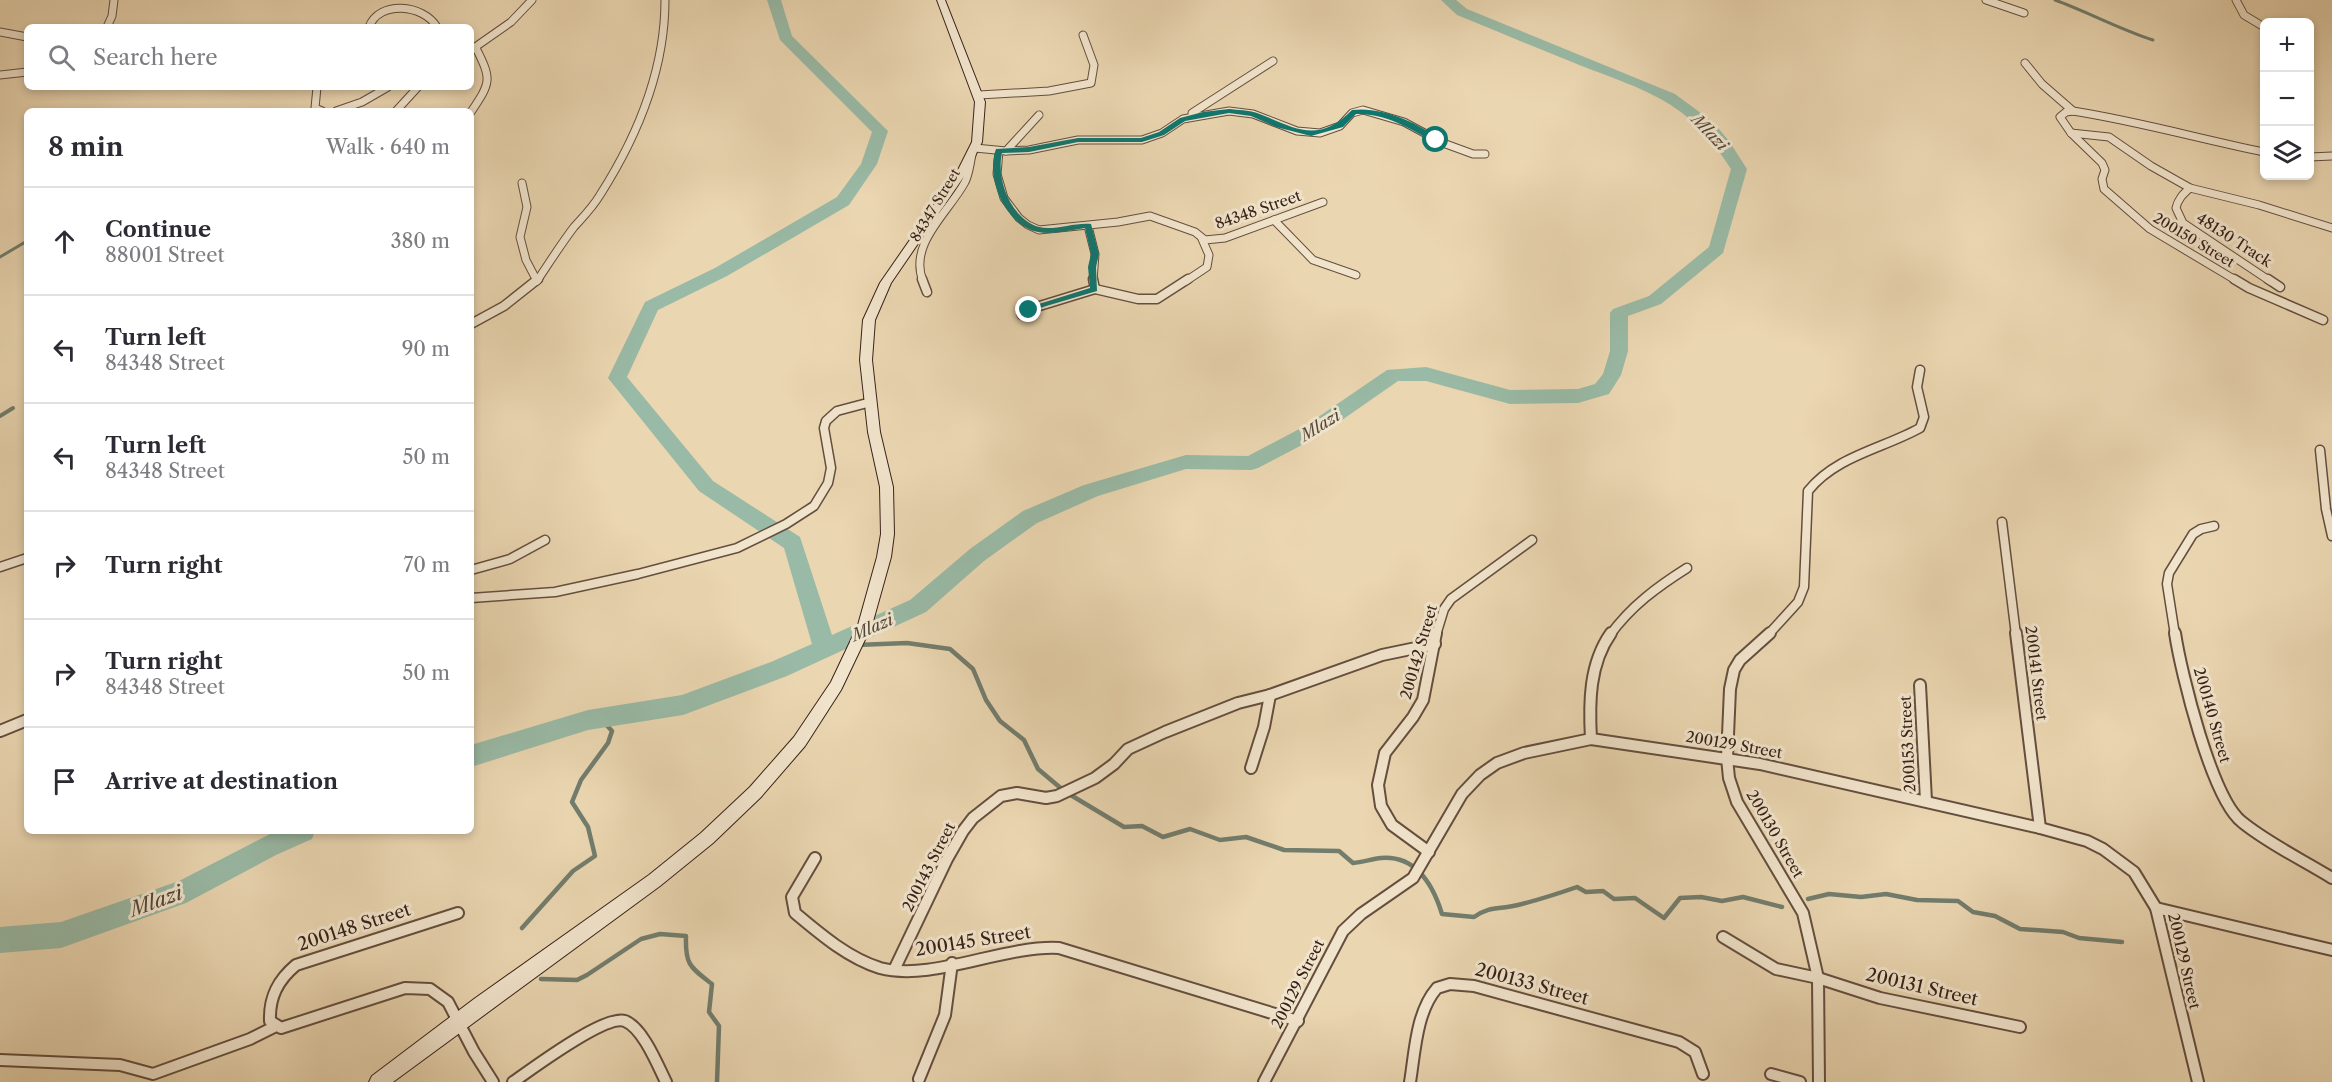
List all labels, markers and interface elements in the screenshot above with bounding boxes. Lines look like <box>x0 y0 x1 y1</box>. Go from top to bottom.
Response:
map controls <box>2260 18 2314 180</box>
button: + <box>2260 18 2314 72</box>
search box <box>24 24 474 90</box>
icon: search <box>45 41 78 74</box>
text: Search here <box>93 44 218 71</box>
button: − <box>2260 72 2314 126</box>
water label: Mlazi <box>1686 108 1733 155</box>
route start <box>1422 126 1448 152</box>
button: layers <box>2260 126 2314 180</box>
text: 8 min <box>48 131 124 163</box>
text: Walk · 640 m <box>326 135 450 159</box>
street label: 84347 Street <box>906 165 964 245</box>
street label: 84348 Street <box>1212 186 1304 233</box>
street label: 48130 Track <box>2193 208 2277 272</box>
street label: 200150 Street <box>2150 209 2238 271</box>
text: Continue <box>105 216 211 243</box>
icon: ahead <box>48 225 81 258</box>
text: 380 m <box>391 229 450 253</box>
text: 88001 Street <box>105 243 224 267</box>
route end <box>1015 296 1041 322</box>
text: Turn left <box>105 324 206 351</box>
icon: left <box>48 333 81 366</box>
text: 90 m <box>402 337 450 361</box>
text: 84348 Street <box>105 351 225 375</box>
water label: Mlazi <box>1295 405 1345 446</box>
text: Turn left <box>105 432 206 459</box>
icon: left <box>48 441 81 474</box>
text: 50 m <box>403 445 450 469</box>
text: 84348 Street <box>105 459 225 483</box>
icon: right <box>48 549 81 582</box>
text: Turn right <box>105 552 223 579</box>
text: 70 m <box>404 553 450 577</box>
street label: 200142 Street <box>1396 602 1441 701</box>
water label: Mlazi <box>846 609 897 646</box>
street label: 200141 Street <box>2021 624 2052 722</box>
text: Turn right <box>105 648 223 675</box>
icon: right <box>48 657 81 690</box>
text: 50 m <box>403 661 450 685</box>
street label: 200140 Street <box>2190 665 2235 766</box>
text: 84348 Street <box>105 675 225 699</box>
street label: 200153 Street <box>1895 694 1920 793</box>
street label: 200129 Street <box>1684 727 1785 762</box>
icon: arrive <box>48 765 81 798</box>
text: Arrive at destination <box>105 768 338 795</box>
street label: 200130 Street <box>1743 786 1809 882</box>
street label: 200143 Street <box>898 818 959 914</box>
water label: Mlazi <box>125 880 187 922</box>
street label: 200148 Street <box>295 898 414 956</box>
street label: 200129 Street <box>2164 911 2205 1011</box>
street label: 200145 Street <box>914 921 1033 961</box>
street label: 200129 Street <box>1267 935 1329 1032</box>
street label: 200133 Street <box>1473 958 1592 1010</box>
street label: 200131 Street <box>1864 963 1981 1011</box>

